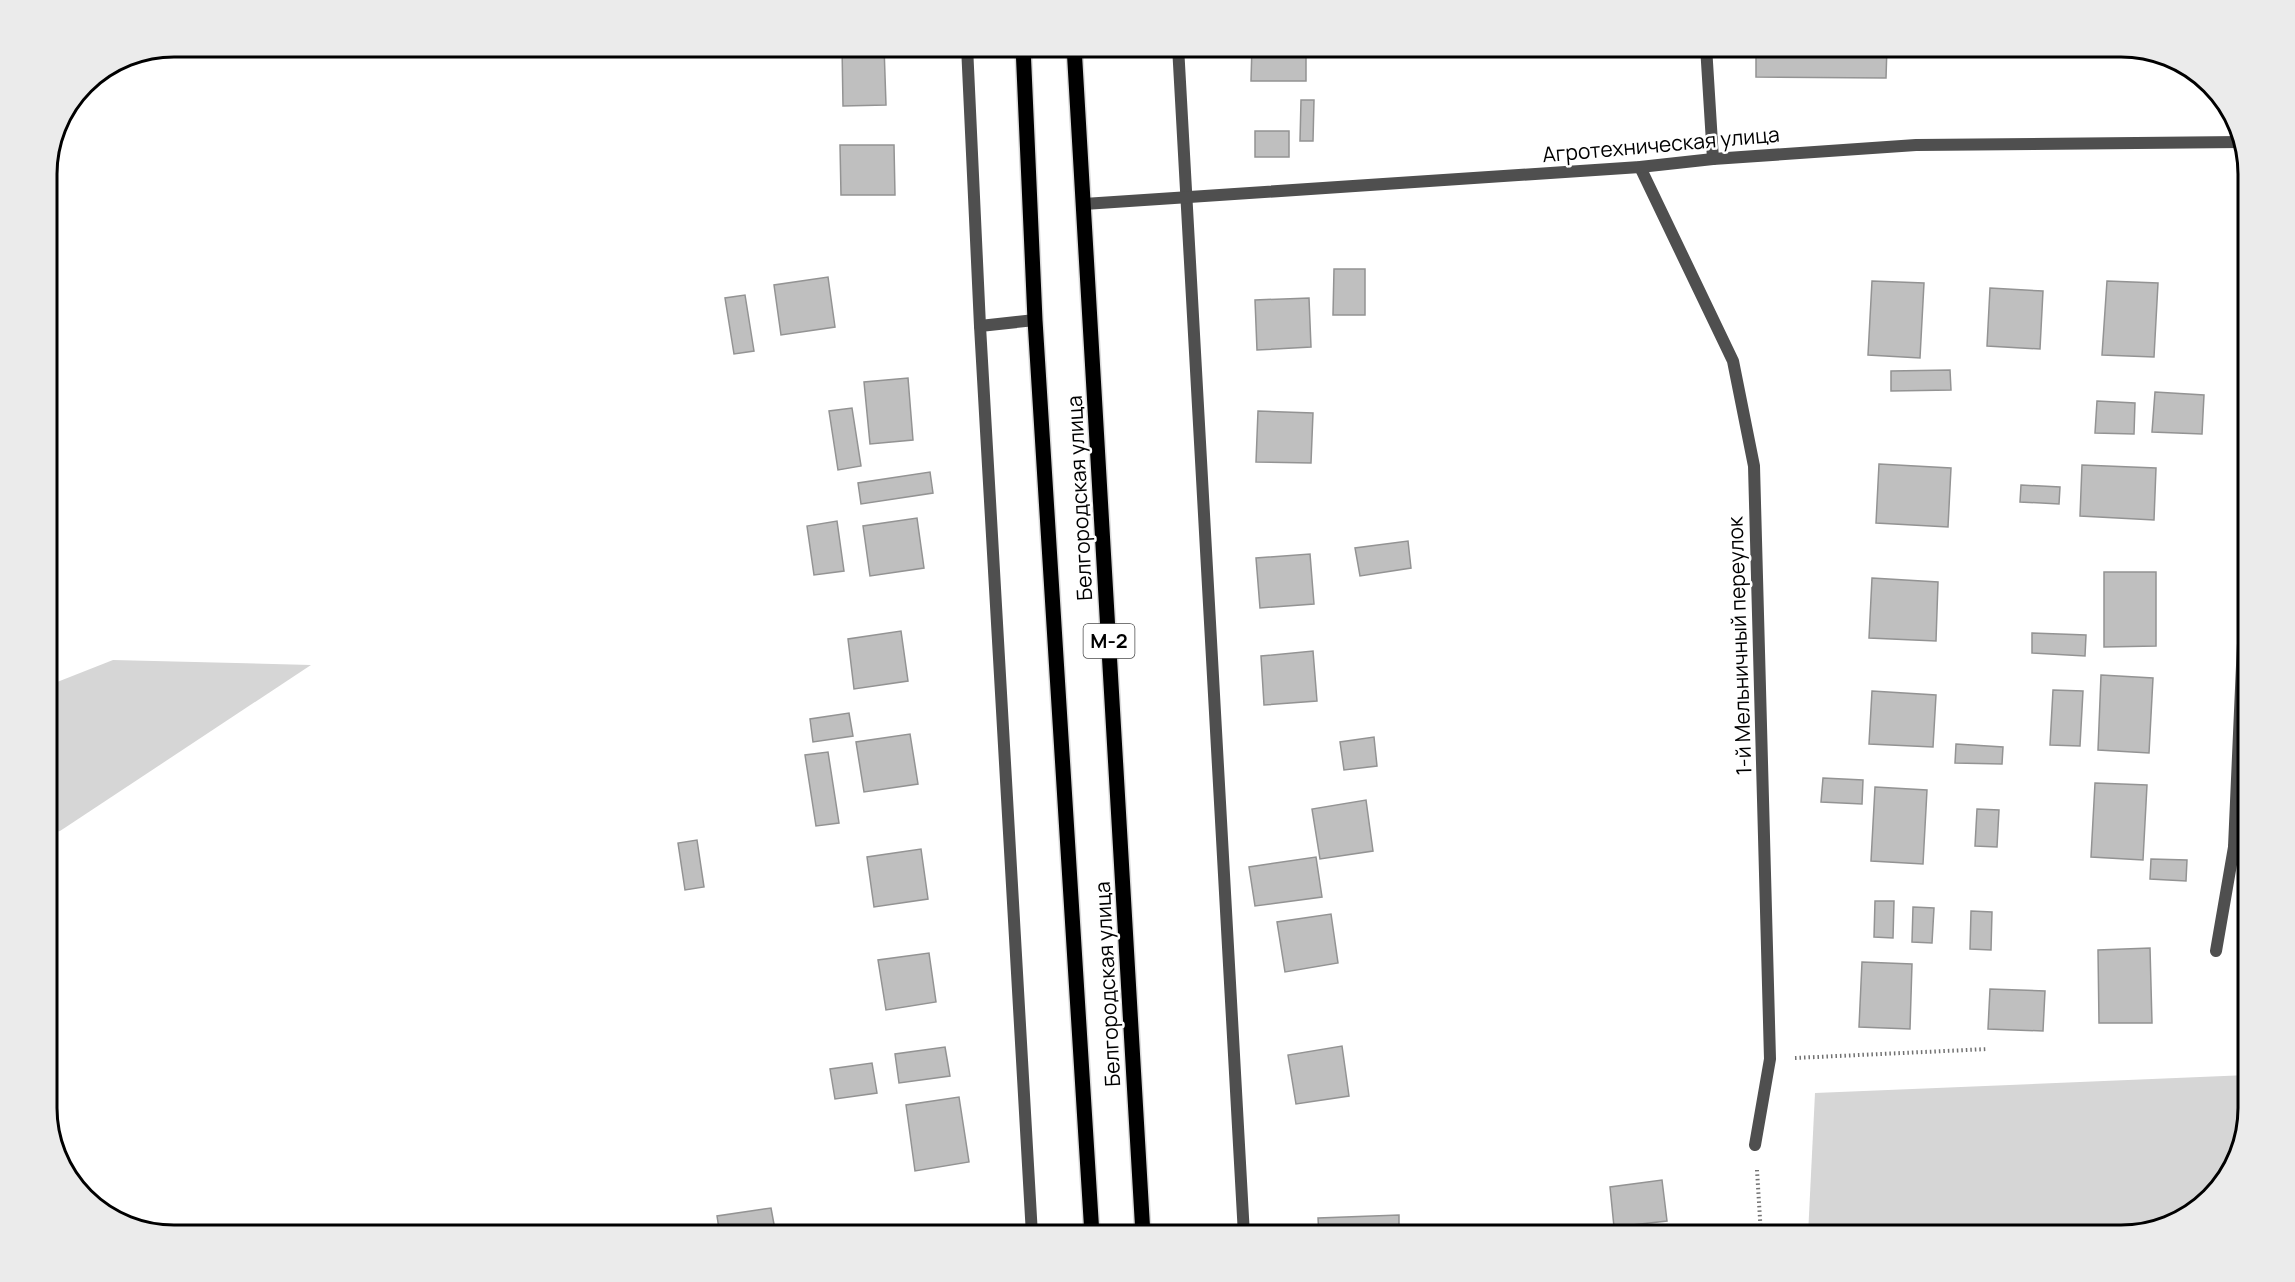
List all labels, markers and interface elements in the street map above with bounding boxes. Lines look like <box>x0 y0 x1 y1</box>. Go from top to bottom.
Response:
street label: Агротехническая улица <box>1541 120 1781 168</box>
street label: Белгородская улица <box>1060 395 1098 601</box>
street label: 1-й Мельничный переулок <box>1720 516 1758 776</box>
road number: М-2 <box>1084 624 1134 658</box>
street label: Белгородская улица <box>1088 881 1126 1087</box>

